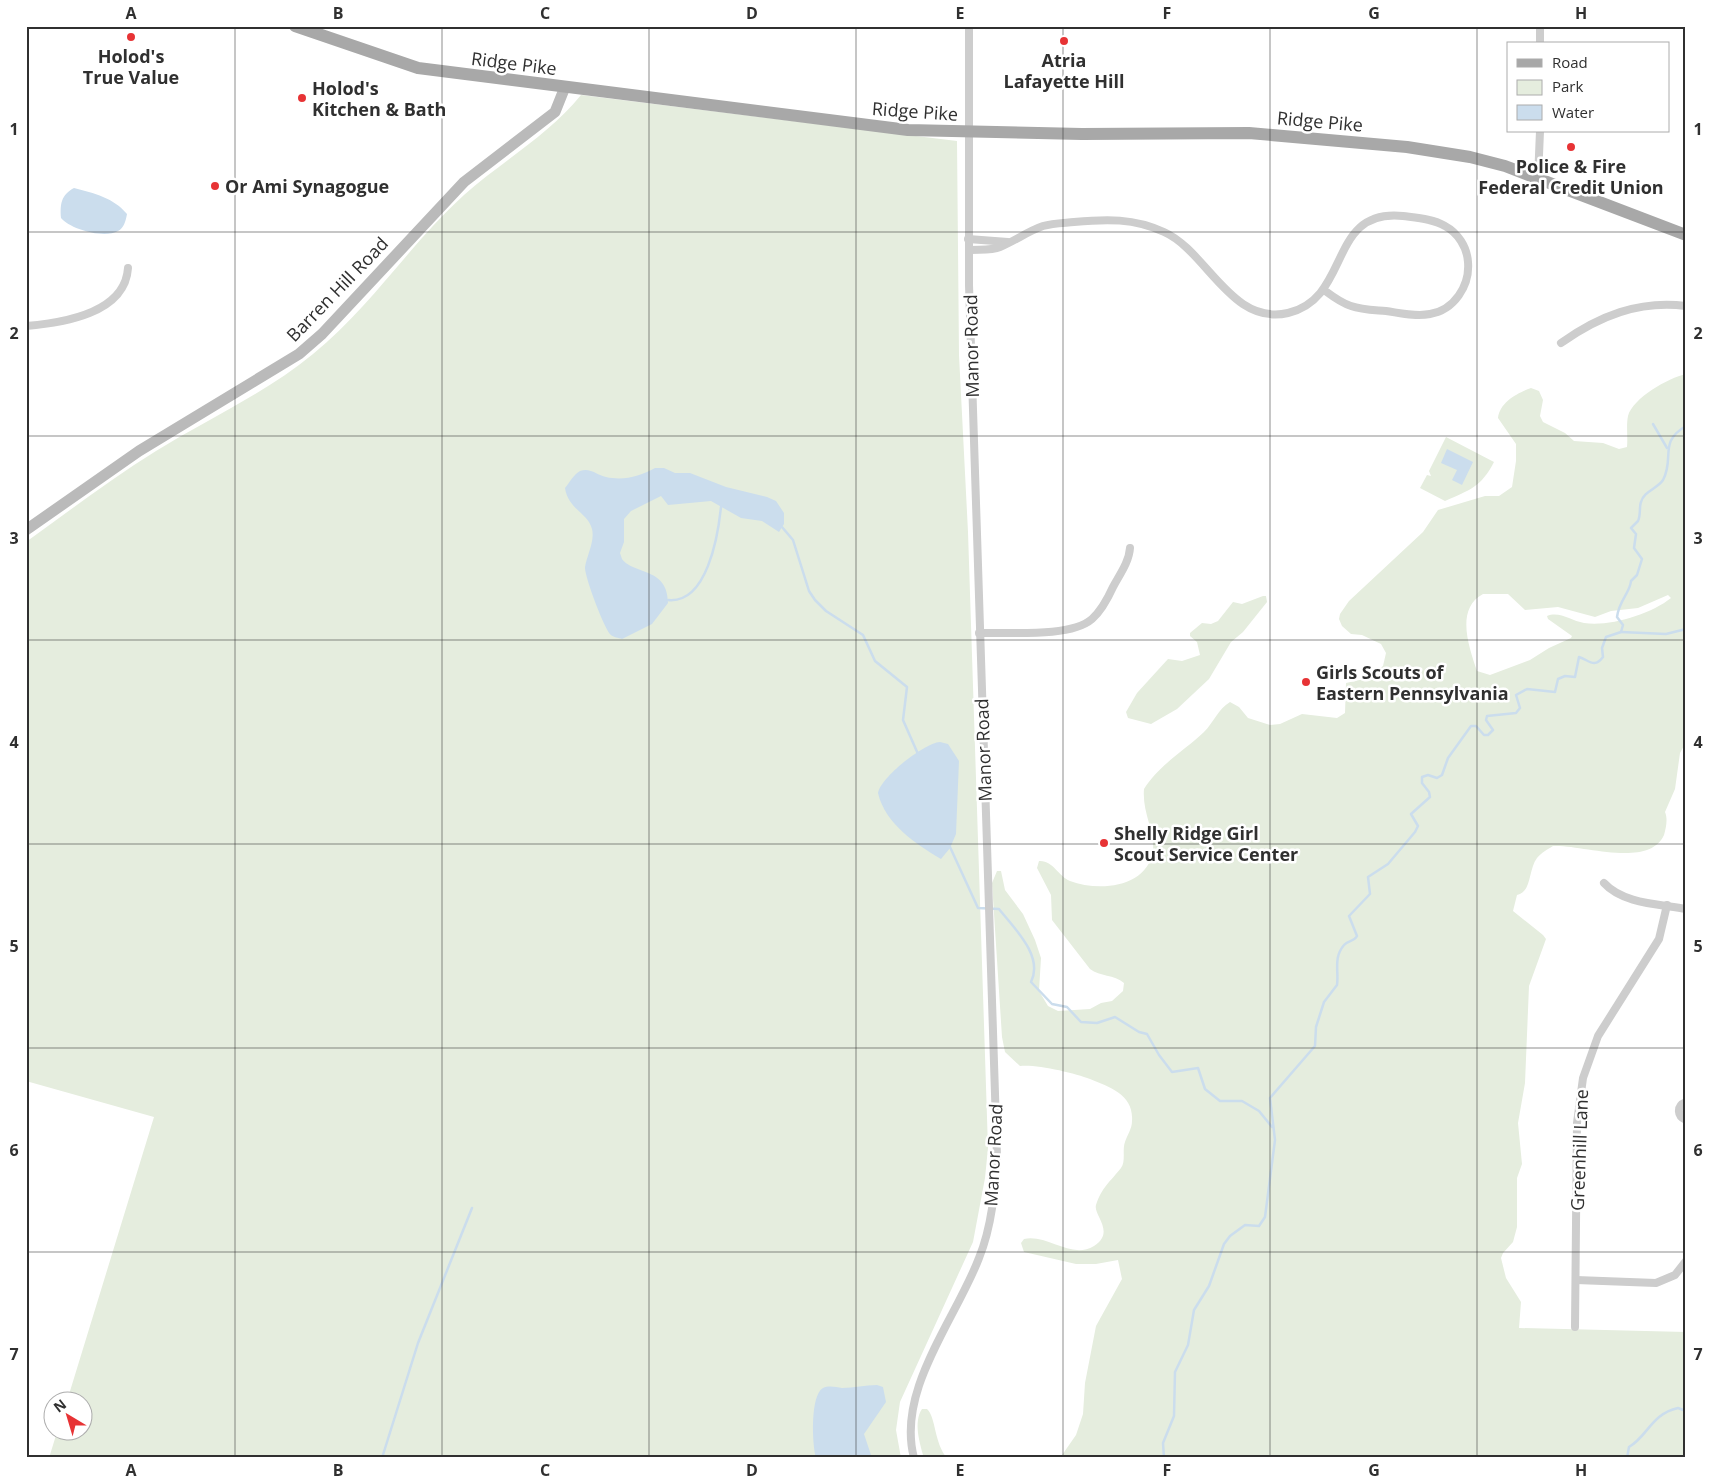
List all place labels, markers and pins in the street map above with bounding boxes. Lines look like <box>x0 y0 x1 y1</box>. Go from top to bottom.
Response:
marker: Holod's True Value <box>125 31 137 43</box>
marker: Atria Lafayette Hill <box>1058 35 1070 47</box>
place label: Holod's True Value <box>83 44 179 89</box>
place label: Atria Lafayette Hill <box>1004 48 1124 93</box>
place label: Holod's Kitchen & Bath <box>312 76 446 121</box>
marker: Holod's Kitchen & Bath <box>296 92 308 104</box>
marker: Police & Fire Federal Credit Union <box>1565 141 1577 153</box>
place label: Police & Fire Federal Credit Union <box>1478 154 1664 199</box>
place label: Or Ami Synagogue <box>225 174 389 198</box>
marker: Or Ami Synagogue <box>209 180 221 192</box>
place label: Girls Scouts of Eastern Pennsylvania <box>1316 660 1509 705</box>
marker: Girls Scouts of Eastern Pennsylvania <box>1300 676 1312 688</box>
place label: Shelly Ridge Girl Scout Service Center <box>1114 821 1298 866</box>
marker: Shelly Ridge Girl Scout Service Center <box>1098 837 1110 849</box>

